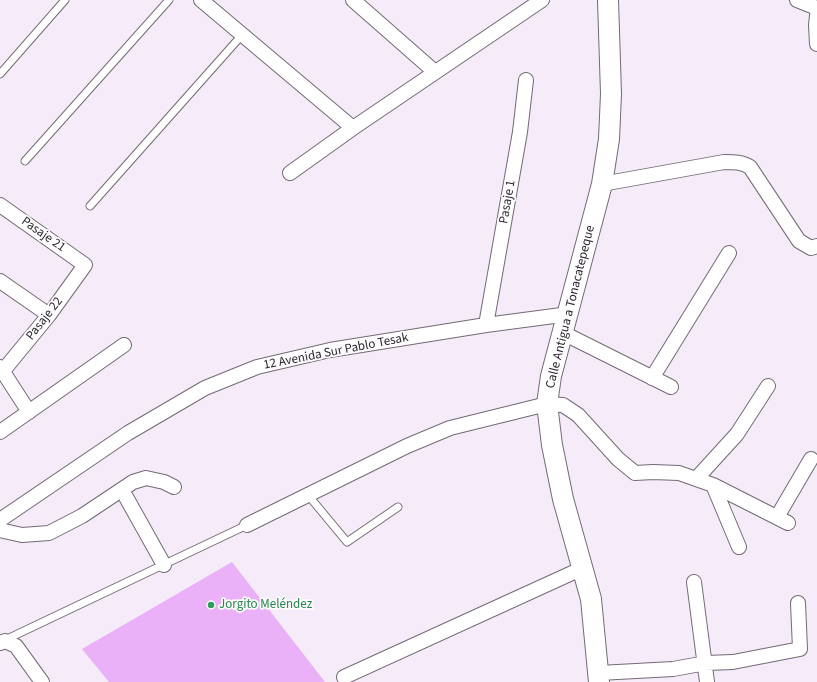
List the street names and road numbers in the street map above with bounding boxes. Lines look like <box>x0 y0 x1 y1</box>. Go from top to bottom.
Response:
street label: Pasaje 1 <box>496 179 520 225</box>
street label: Pasaje 21 <box>18 214 68 256</box>
street label: Calle Antigua a Tonacatepeque <box>543 224 599 390</box>
street label: Pasaje 22 <box>23 294 67 344</box>
street label: 12 Avenida Sur Pablo Tesak <box>262 330 410 374</box>

